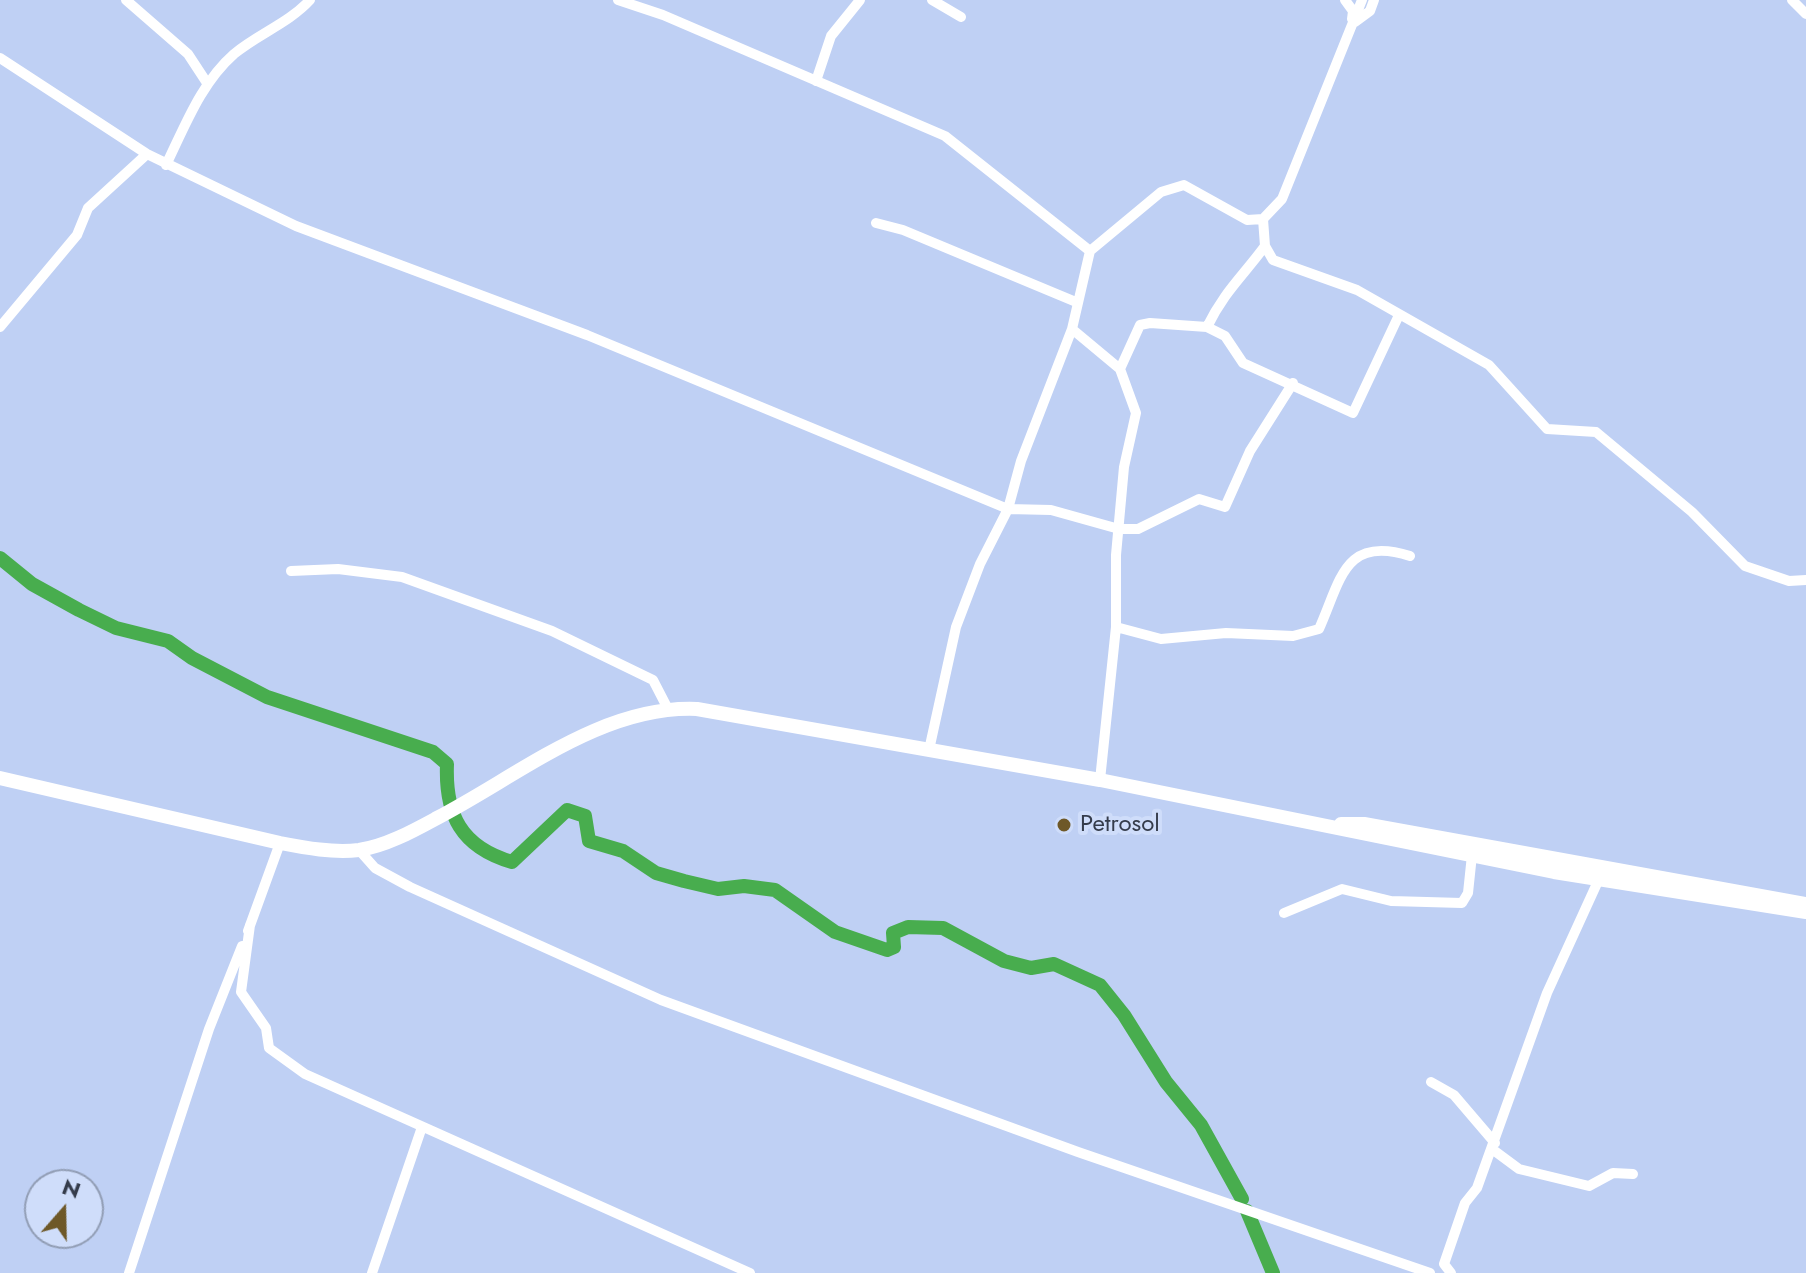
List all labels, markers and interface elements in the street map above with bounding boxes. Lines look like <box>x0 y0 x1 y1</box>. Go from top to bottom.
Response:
place label: Petrosol <box>1080 811 1160 839</box>
marker: Petrosol <box>1055 816 1073 834</box>
north arrow <box>24 1169 104 1249</box>
text: N <box>58 1170 85 1206</box>

